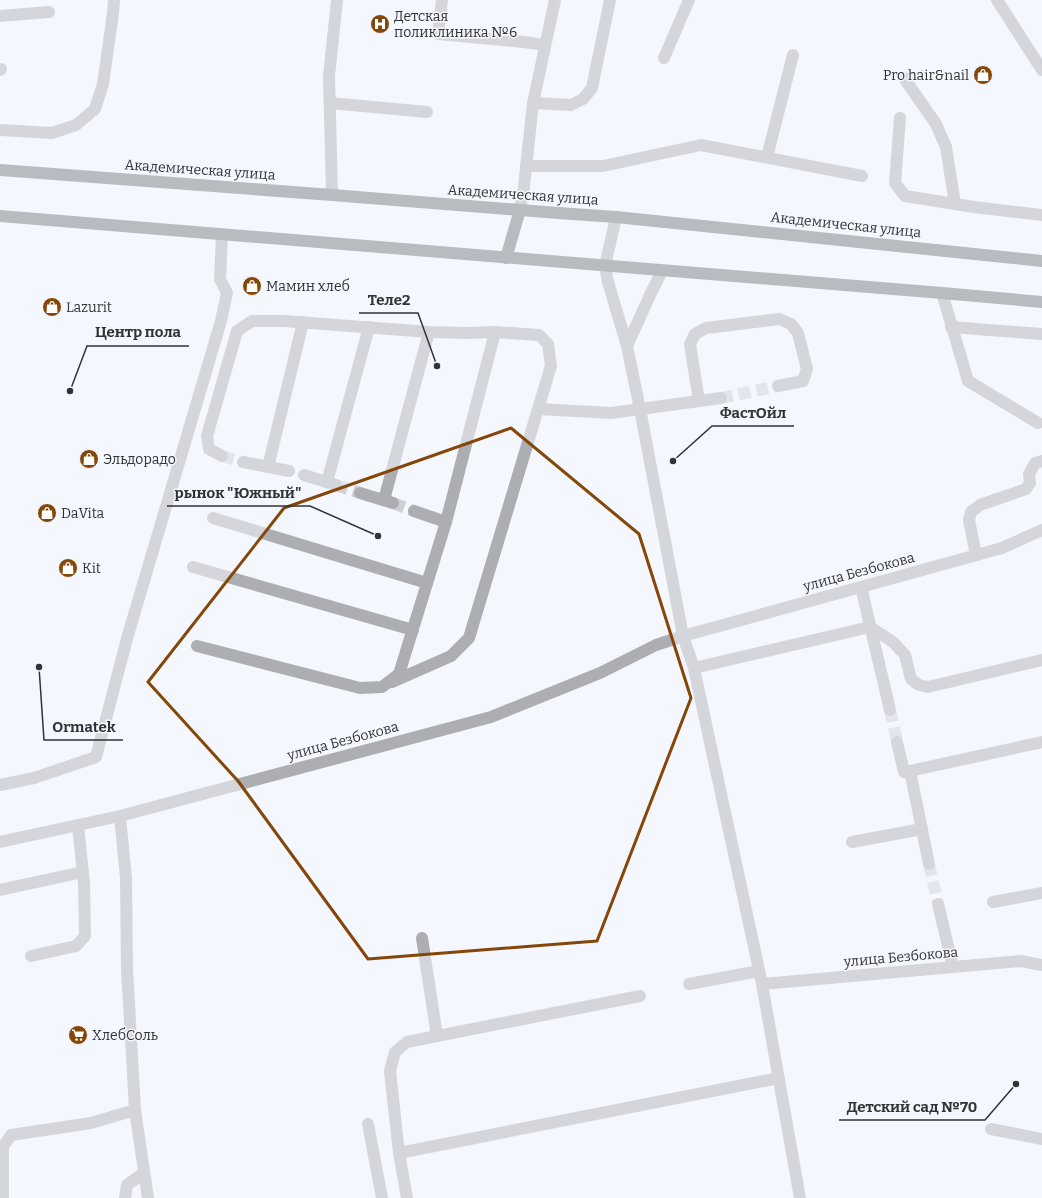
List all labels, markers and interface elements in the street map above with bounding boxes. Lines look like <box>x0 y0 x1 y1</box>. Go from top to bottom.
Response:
place label: Детская поликлиника №6 <box>394 8 517 41</box>
hospital icon: Детская поликлиника №6 <box>369 13 391 35</box>
shop icon: Pro hair&nail <box>972 64 994 86</box>
place label: Pro hair&nail <box>883 67 969 84</box>
street label: Академическая улица <box>124 156 276 184</box>
street label: Академическая улица <box>447 181 599 209</box>
street label: Академическая улица <box>770 209 922 241</box>
shop icon: Мамин хлеб <box>241 275 263 297</box>
place label: Мамин хлеб <box>266 278 350 295</box>
callout: Теле2 <box>359 286 418 313</box>
text: Теле2 <box>368 291 410 309</box>
shop icon: Lazurit <box>41 296 63 318</box>
place label: Lazurit <box>66 299 112 316</box>
callout: Центр пола <box>87 319 189 346</box>
text: Центр пола <box>95 323 182 341</box>
callout: ФастОйл <box>712 399 794 426</box>
text: ФастОйл <box>720 404 787 422</box>
shop icon: Эльдорадо <box>78 448 100 470</box>
place label: Эльдорадо <box>103 451 176 468</box>
callout: рынок "Южный" <box>167 479 310 506</box>
text: рынок "Южный" <box>175 484 301 502</box>
shop icon: DaVita <box>36 502 58 524</box>
place label: DaVita <box>61 505 105 522</box>
street label: улица Безбокова <box>800 549 917 595</box>
shop icon: Kit <box>57 557 79 579</box>
place label: Kit <box>82 560 101 577</box>
callout: Ormatek <box>44 713 123 740</box>
text: Ormatek <box>52 718 116 736</box>
street label: улица Безбокова <box>284 718 401 764</box>
street label: улица Безбокова <box>842 944 959 971</box>
supermarket icon: ХлебСоль <box>67 1024 89 1046</box>
place label: ХлебСоль <box>92 1027 158 1044</box>
callout: Детский сад №70 <box>839 1093 985 1120</box>
text: Детский сад №70 <box>847 1098 977 1116</box>

